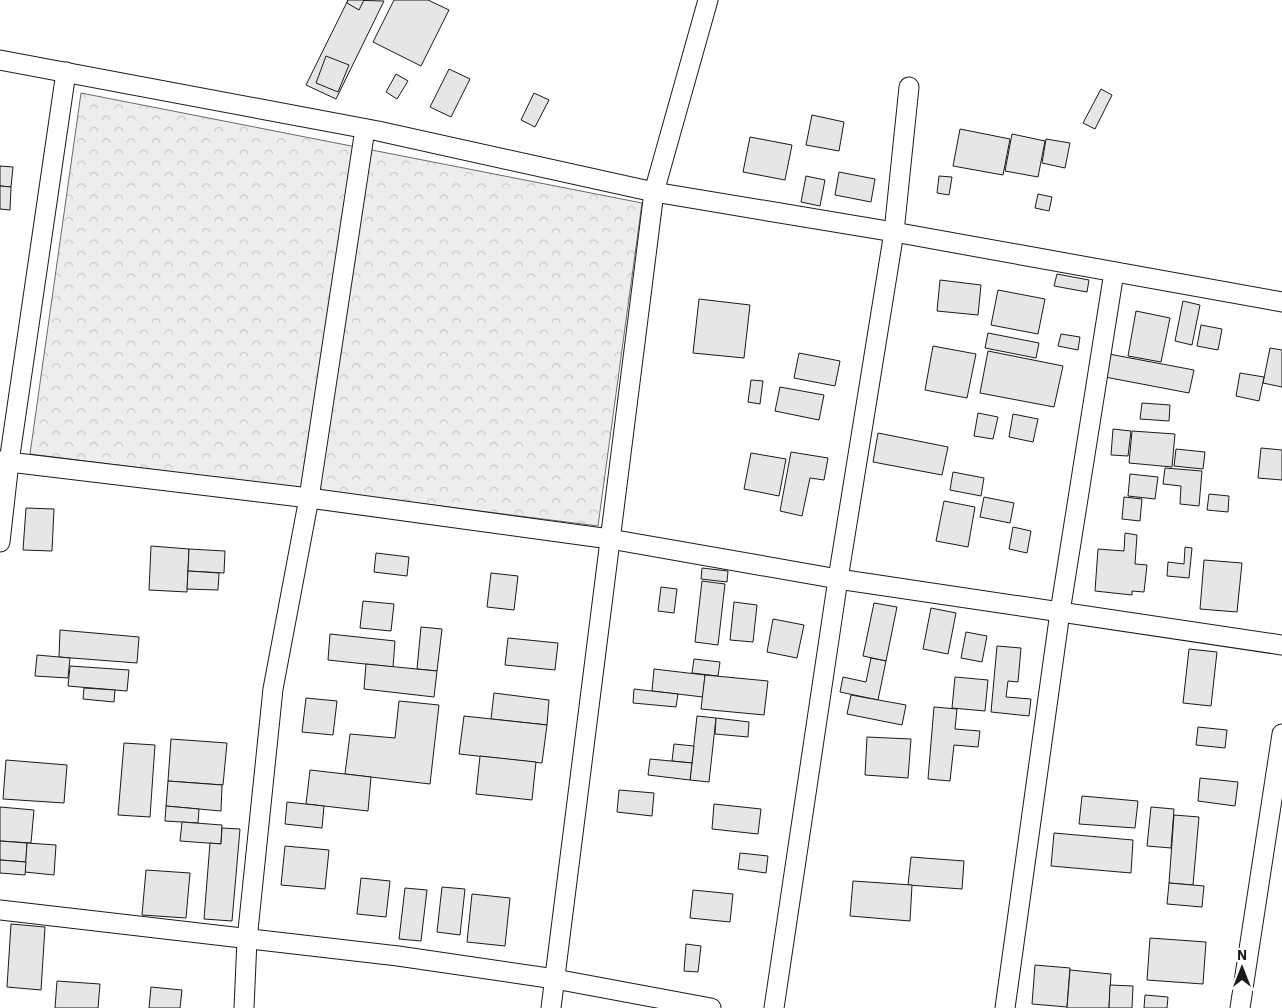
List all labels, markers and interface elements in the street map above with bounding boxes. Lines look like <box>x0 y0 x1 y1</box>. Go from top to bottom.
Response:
north arrow <box>1217 943 1267 993</box>
text: N <box>1237 946 1247 964</box>

